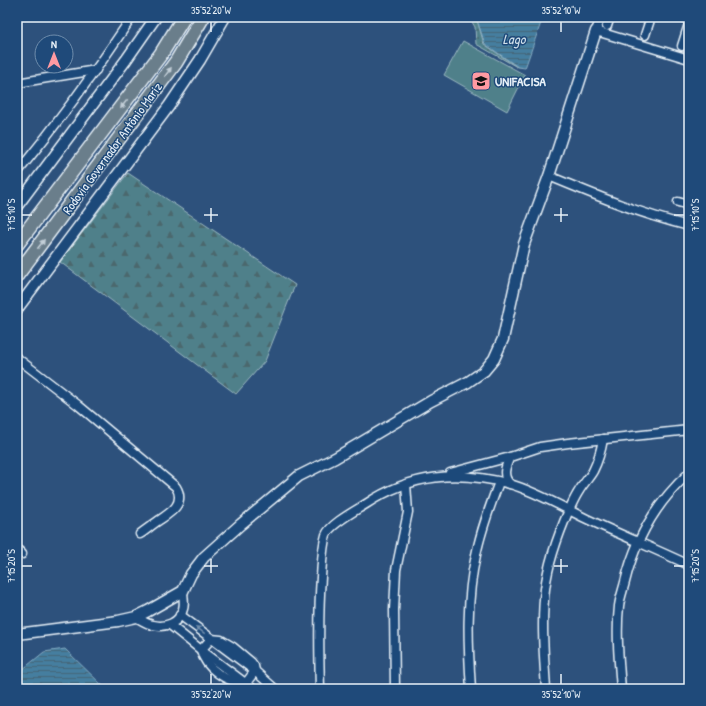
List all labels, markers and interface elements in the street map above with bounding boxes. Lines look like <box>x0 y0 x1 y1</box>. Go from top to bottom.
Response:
text: 35°52'20"W <box>191 4 232 17</box>
text: 35°52'10"W <box>542 4 581 17</box>
water label: Lago <box>503 29 527 49</box>
north arrow <box>34 34 74 74</box>
text: N <box>51 37 57 51</box>
one-way arrow <box>164 67 172 78</box>
school or university icon: UNIFACISA <box>470 70 492 92</box>
place label: UNIFACISA <box>495 72 546 90</box>
street label: Rodovia Governador Antônio Mariz <box>58 78 166 218</box>
one-way arrow <box>119 98 128 109</box>
text: 7°15'10"S <box>5 198 18 231</box>
text: 7°15'10"S <box>689 198 702 231</box>
one-way arrow <box>36 239 45 250</box>
text: 7°15'20"S <box>5 549 18 583</box>
text: 7°15'20"S <box>689 549 702 583</box>
one-way arrow <box>195 627 205 635</box>
text: 35°52'20"W <box>191 688 232 701</box>
text: 35°52'10"W <box>542 688 581 701</box>

